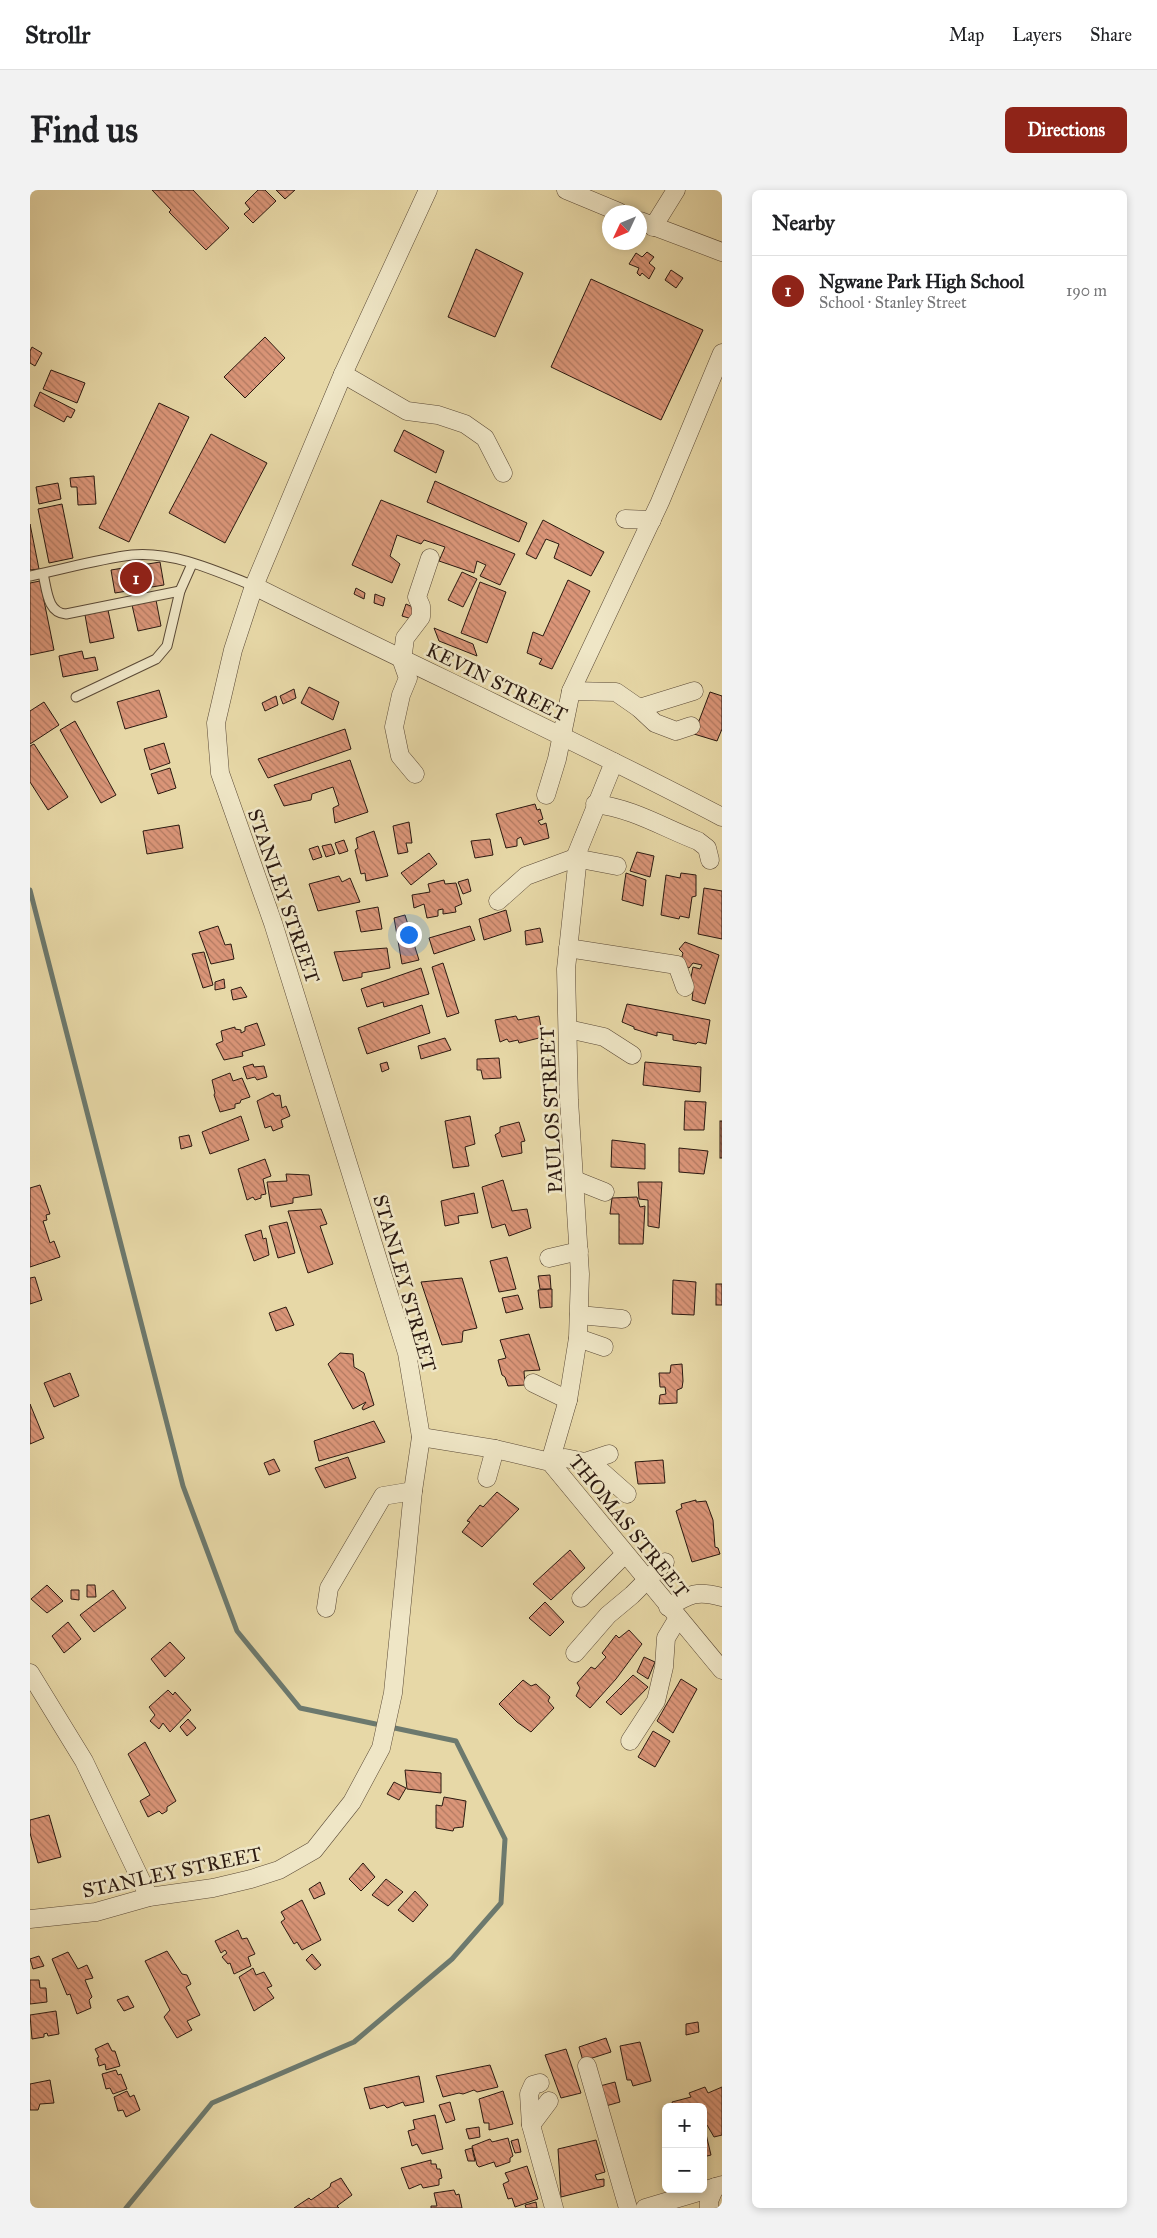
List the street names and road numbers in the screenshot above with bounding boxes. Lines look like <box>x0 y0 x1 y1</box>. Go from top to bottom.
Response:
street label: KEVIN STREET <box>423 638 572 727</box>
street label: STANLEY STREET <box>243 806 325 987</box>
street label: PAULOS STREET <box>535 1026 567 1194</box>
street label: STANLEY STREET <box>368 1192 442 1375</box>
street label: THOMAS STREET <box>564 1450 694 1603</box>
street label: STANLEY STREET <box>80 1841 264 1903</box>

